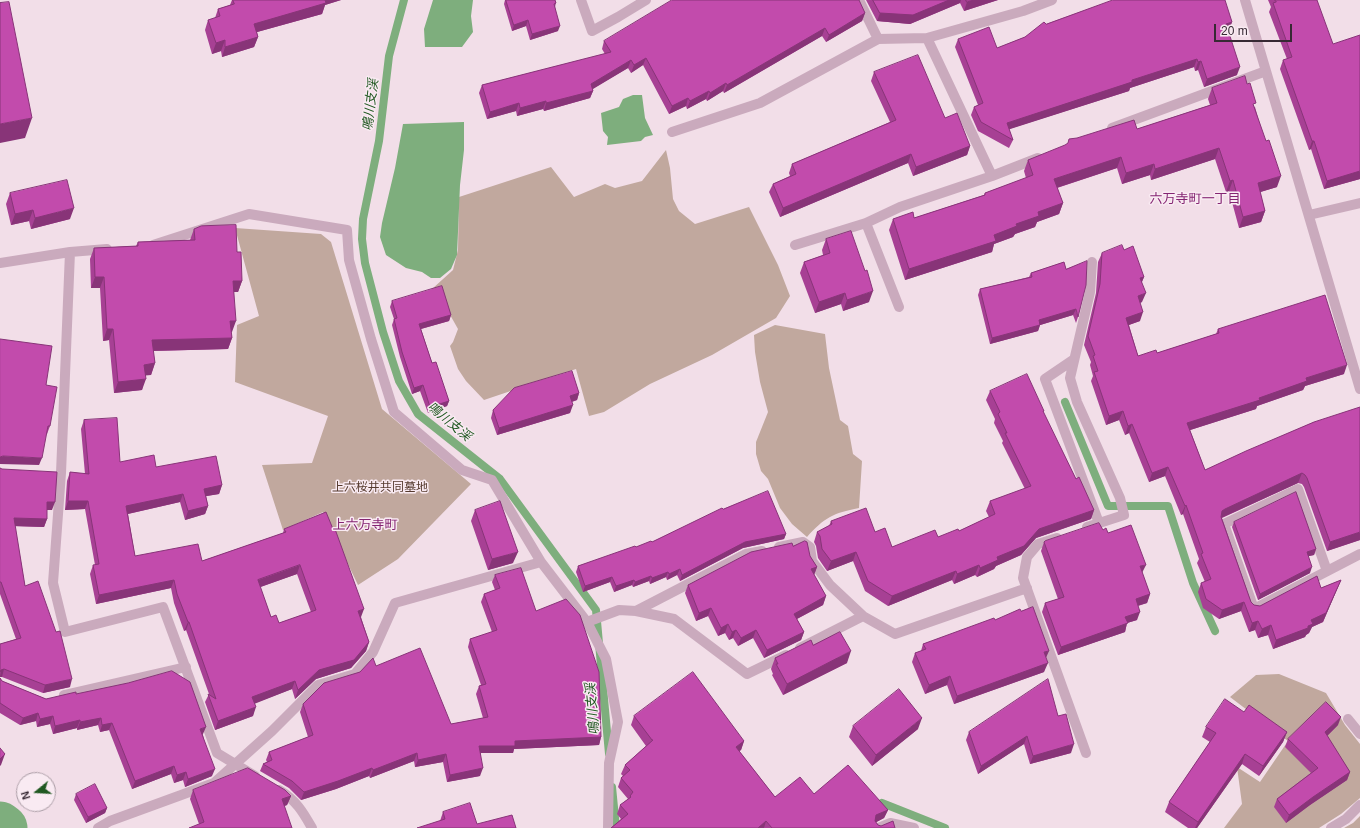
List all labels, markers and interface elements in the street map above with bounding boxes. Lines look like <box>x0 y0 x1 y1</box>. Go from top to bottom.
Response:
scale bar <box>1216 16 1294 42</box>
text: 20 m <box>1221 24 1248 38</box>
water label: 鳴川支渓 <box>360 78 382 132</box>
district label: 六万寺町一丁目 <box>1150 191 1240 207</box>
water label: 鳴川支渓 <box>424 399 474 445</box>
park label: 上六桜井共同墓地 <box>332 481 428 495</box>
district label: 上六万寺町 <box>333 517 397 533</box>
water label: 鳴川支渓 <box>583 682 603 736</box>
north arrow <box>16 772 56 812</box>
text: N <box>19 790 32 801</box>

